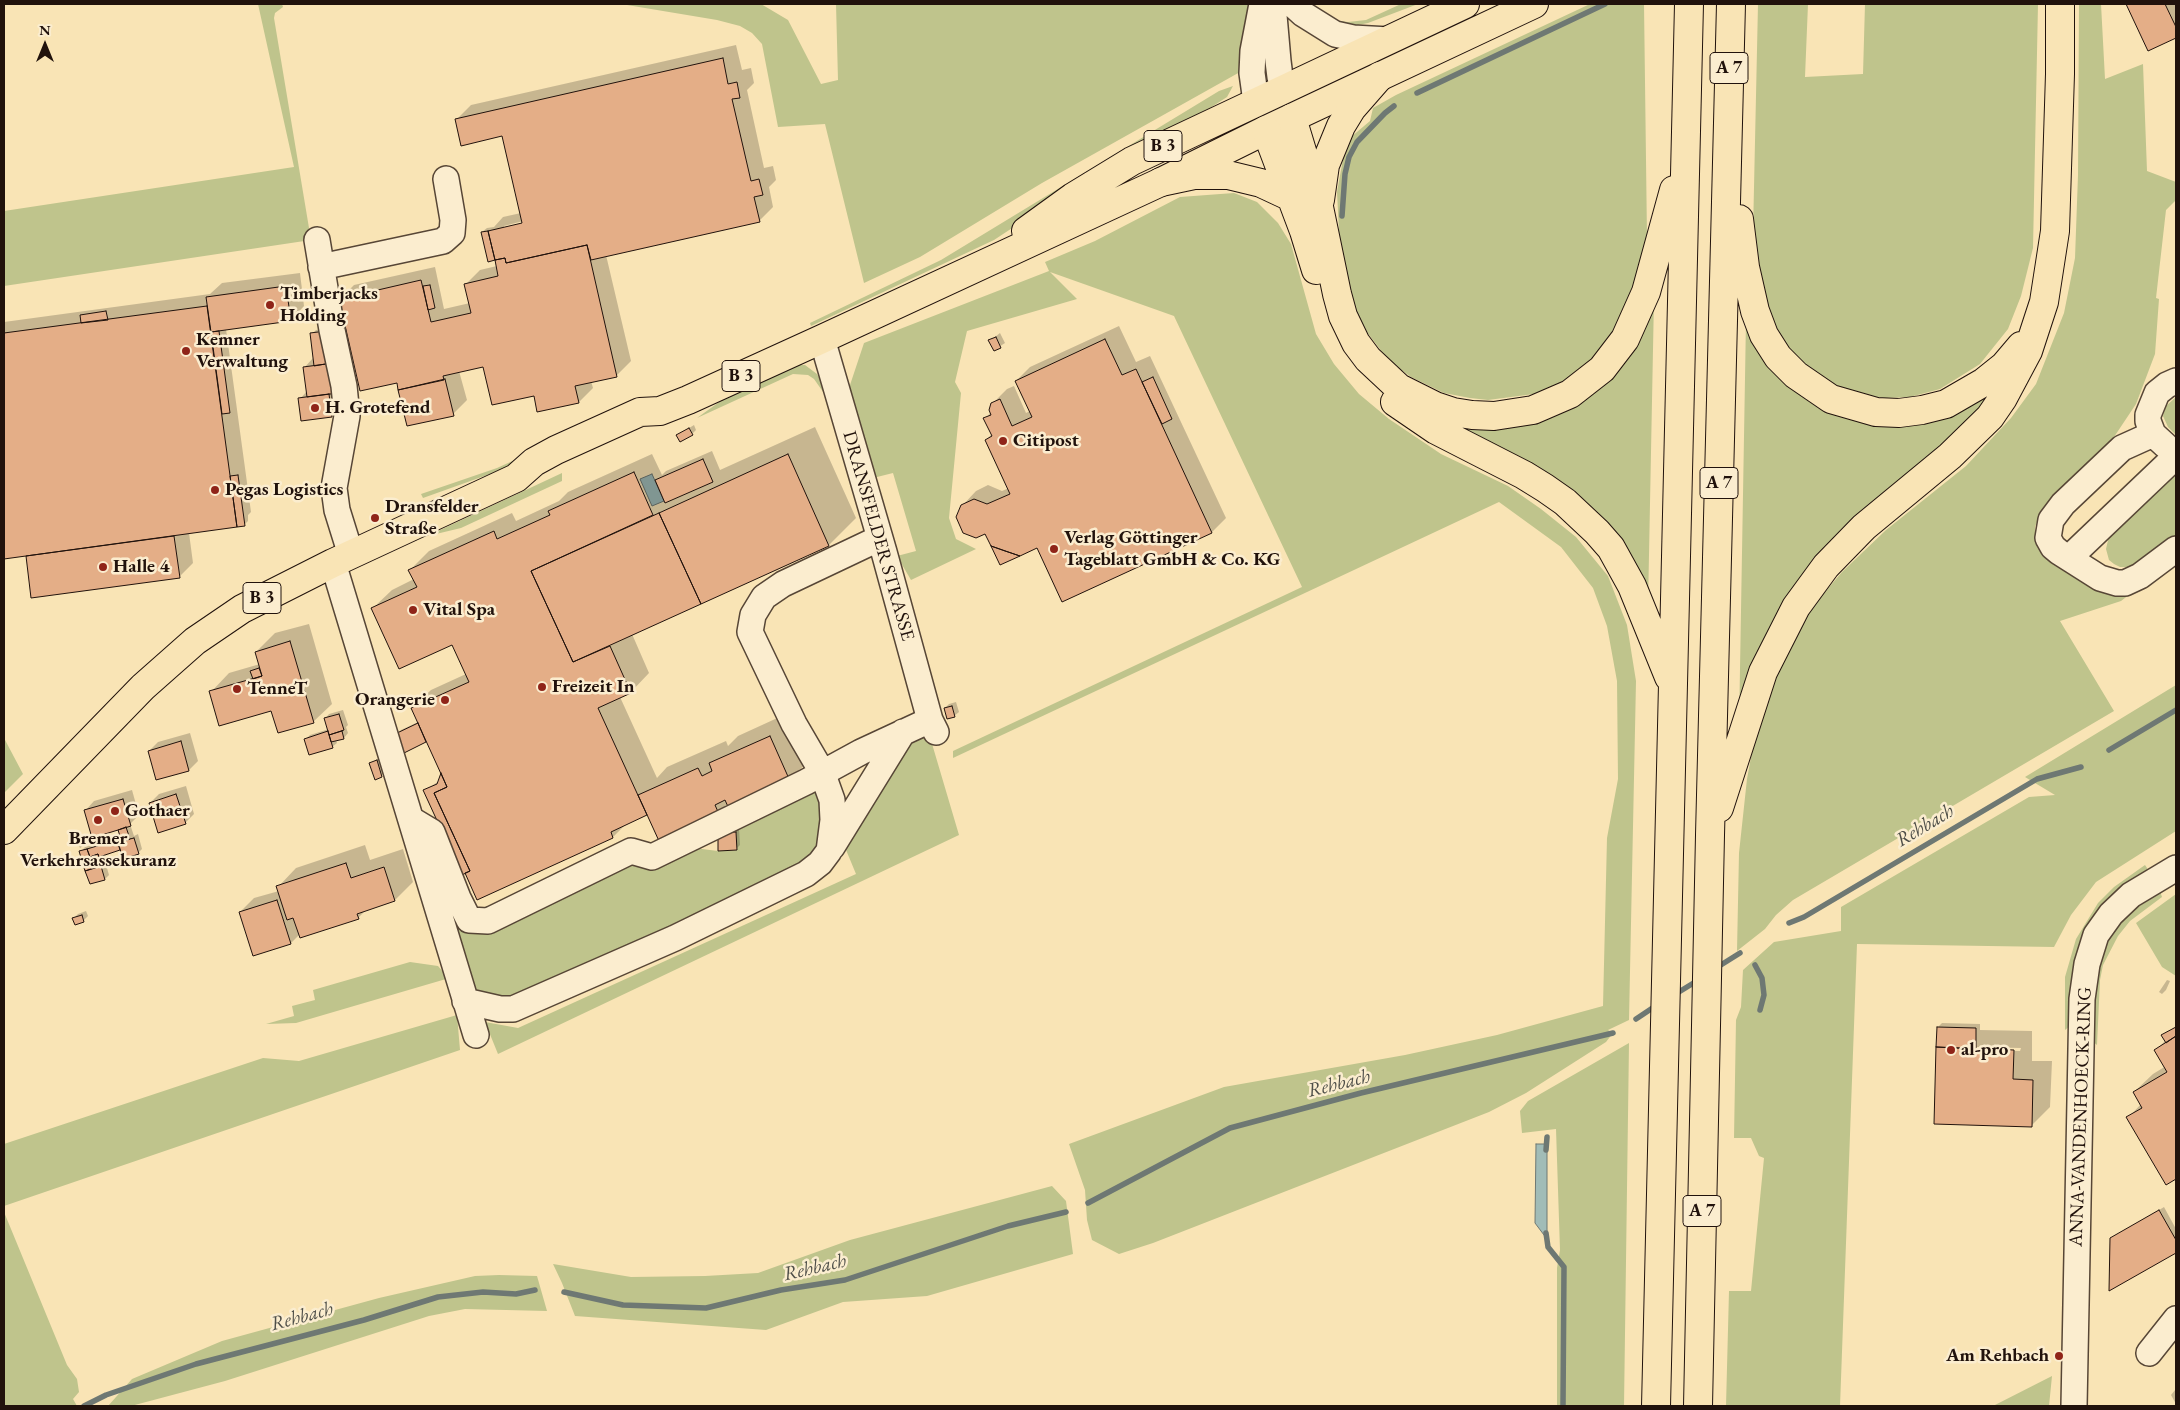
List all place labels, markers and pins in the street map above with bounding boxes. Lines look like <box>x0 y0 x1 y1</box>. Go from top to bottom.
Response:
place label: Timberjacks Holding <box>280 283 378 327</box>
marker: Timberjacks Holding <box>264 299 276 311</box>
place label: Kemner Verwaltung <box>196 329 288 373</box>
marker: Kemner Verwaltung <box>180 345 192 357</box>
place label: H. Grotefend <box>325 397 430 419</box>
marker: H. Grotefend <box>309 402 321 414</box>
place label: Citipost <box>1013 430 1079 452</box>
marker: Citipost <box>997 435 1009 447</box>
place label: Pegas Logistics <box>225 479 343 501</box>
marker: Pegas Logistics <box>209 484 221 496</box>
place label: Dransfelder Straße <box>385 496 479 540</box>
marker: Dransfelder Straße <box>369 512 381 524</box>
place label: Verlag Göttinger Tageblatt GmbH & Co. KG <box>1064 527 1281 571</box>
marker: Verlag Göttinger Tageblatt GmbH & Co. KG <box>1048 543 1060 555</box>
place label: Halle 4 <box>113 556 170 578</box>
marker: Halle 4 <box>97 561 109 573</box>
place label: Vital Spa <box>423 599 495 621</box>
marker: Vital Spa <box>407 604 419 616</box>
place label: Freizeit In <box>552 676 634 698</box>
place label: TenneT <box>247 678 307 700</box>
marker: Freizeit In <box>536 681 548 693</box>
marker: TenneT <box>231 683 243 695</box>
place label: Orangerie <box>355 689 435 711</box>
marker: Orangerie <box>439 694 451 706</box>
place label: Gothaer <box>125 800 190 822</box>
marker: Gothaer <box>109 805 121 817</box>
marker: Bremer Verkehrsassekuranz <box>92 814 104 826</box>
place label: Bremer Verkehrsassekuranz <box>20 828 176 872</box>
place label: al-pro <box>1961 1039 2008 1061</box>
marker: al-pro <box>1945 1044 1957 1056</box>
place label: Am Rehbach <box>1946 1345 2049 1367</box>
marker: Am Rehbach <box>2053 1350 2065 1362</box>

